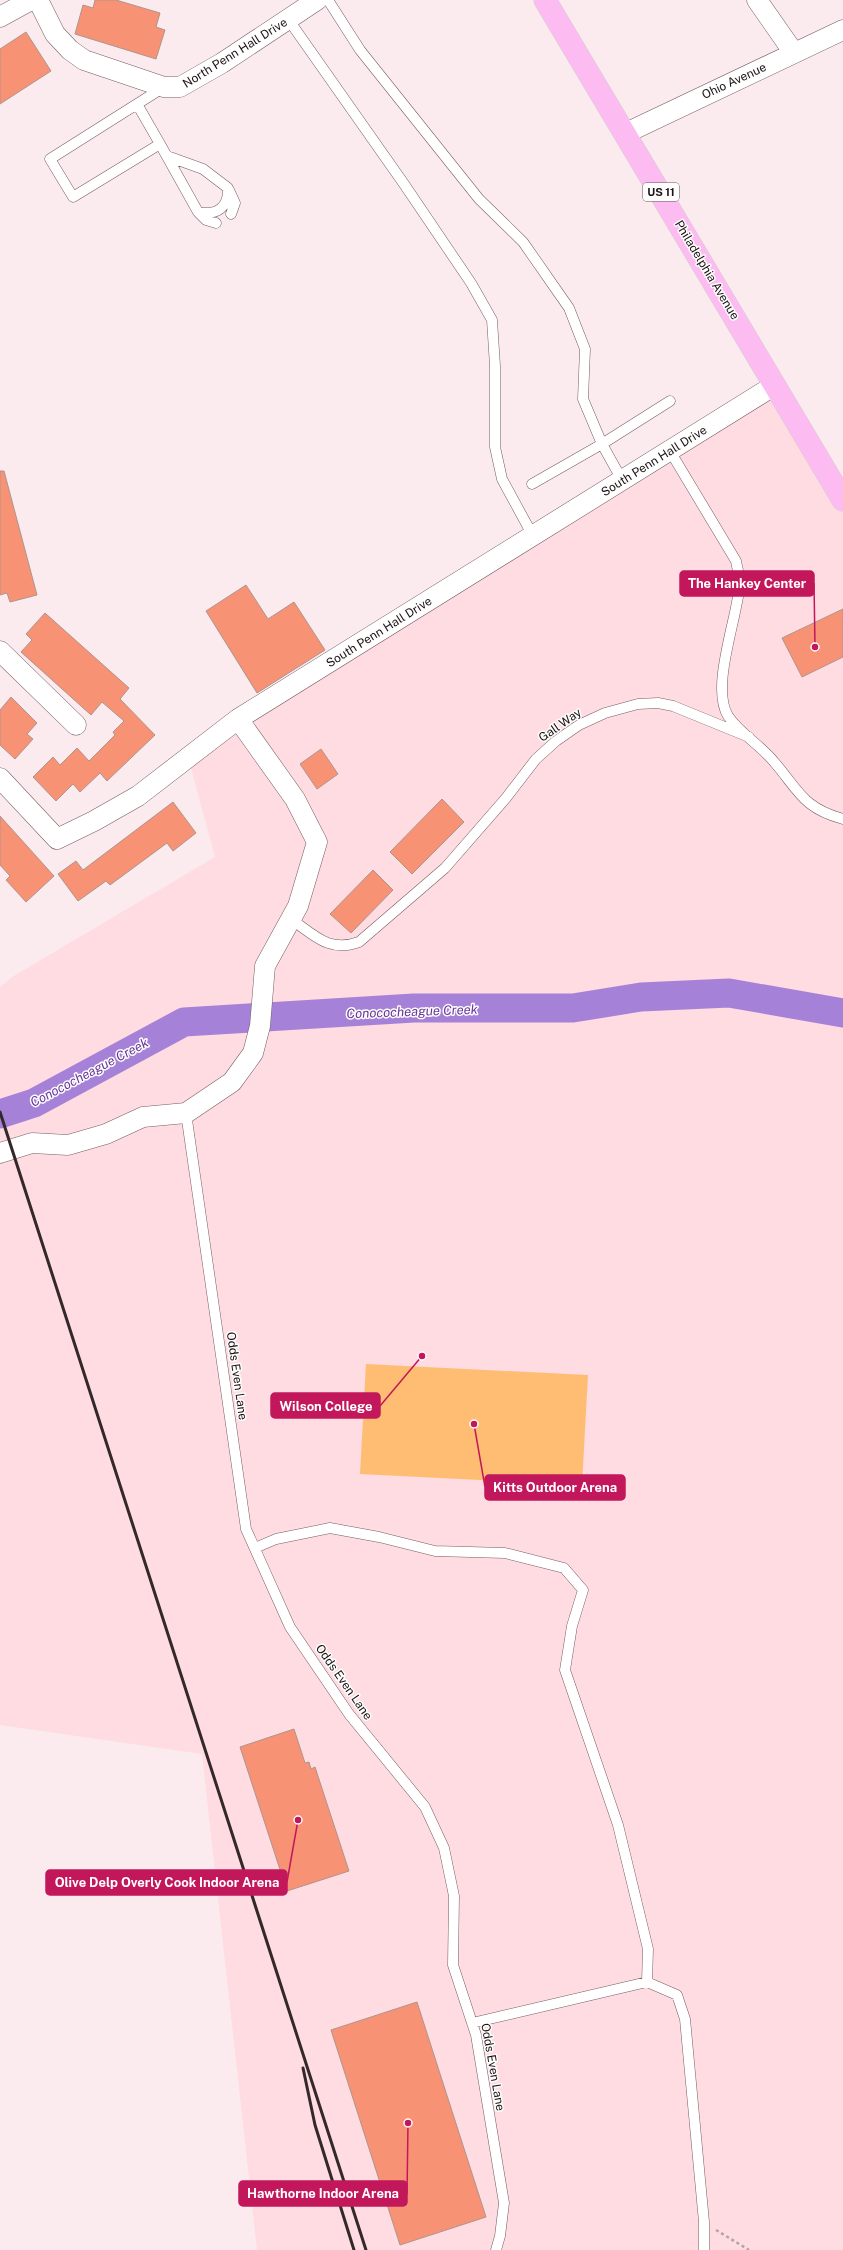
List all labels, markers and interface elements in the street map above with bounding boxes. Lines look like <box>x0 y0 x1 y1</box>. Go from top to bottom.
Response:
street label: North Penn Hall Drive <box>180 15 290 91</box>
street label: Ohio Avenue <box>700 60 769 102</box>
road number: US 11 <box>643 183 679 201</box>
street label: Philadelphia Avenue <box>672 218 742 322</box>
street label: South Penn Hall Drive <box>599 423 710 499</box>
callout: The Hankey Center <box>680 571 814 596</box>
text: The Hankey Center <box>688 576 807 591</box>
street label: South Penn Hall Drive <box>324 594 435 670</box>
street label: Gall Way <box>536 705 585 745</box>
water label: Conococheague Creek <box>346 1002 478 1021</box>
water label: Conococheague Creek <box>28 1035 151 1110</box>
street label: Odds Even Lane <box>224 1331 250 1421</box>
callout: Wilson College <box>271 1393 380 1418</box>
text: Wilson College <box>280 1399 372 1414</box>
callout: Kitts Outdoor Arena <box>485 1475 625 1500</box>
text: Kitts Outdoor Arena <box>493 1480 617 1495</box>
street label: Odds Even Lane <box>313 1642 375 1723</box>
callout: Olive Delp Overly Cook Indoor Arena <box>46 1870 287 1895</box>
text: Olive Delp Overly Cook Indoor Arena <box>55 1875 279 1890</box>
street label: Odds Even Lane <box>478 2022 508 2112</box>
callout: Hawthorne Indoor Arena <box>239 2181 407 2206</box>
text: Hawthorne Indoor Arena <box>247 2186 399 2201</box>

